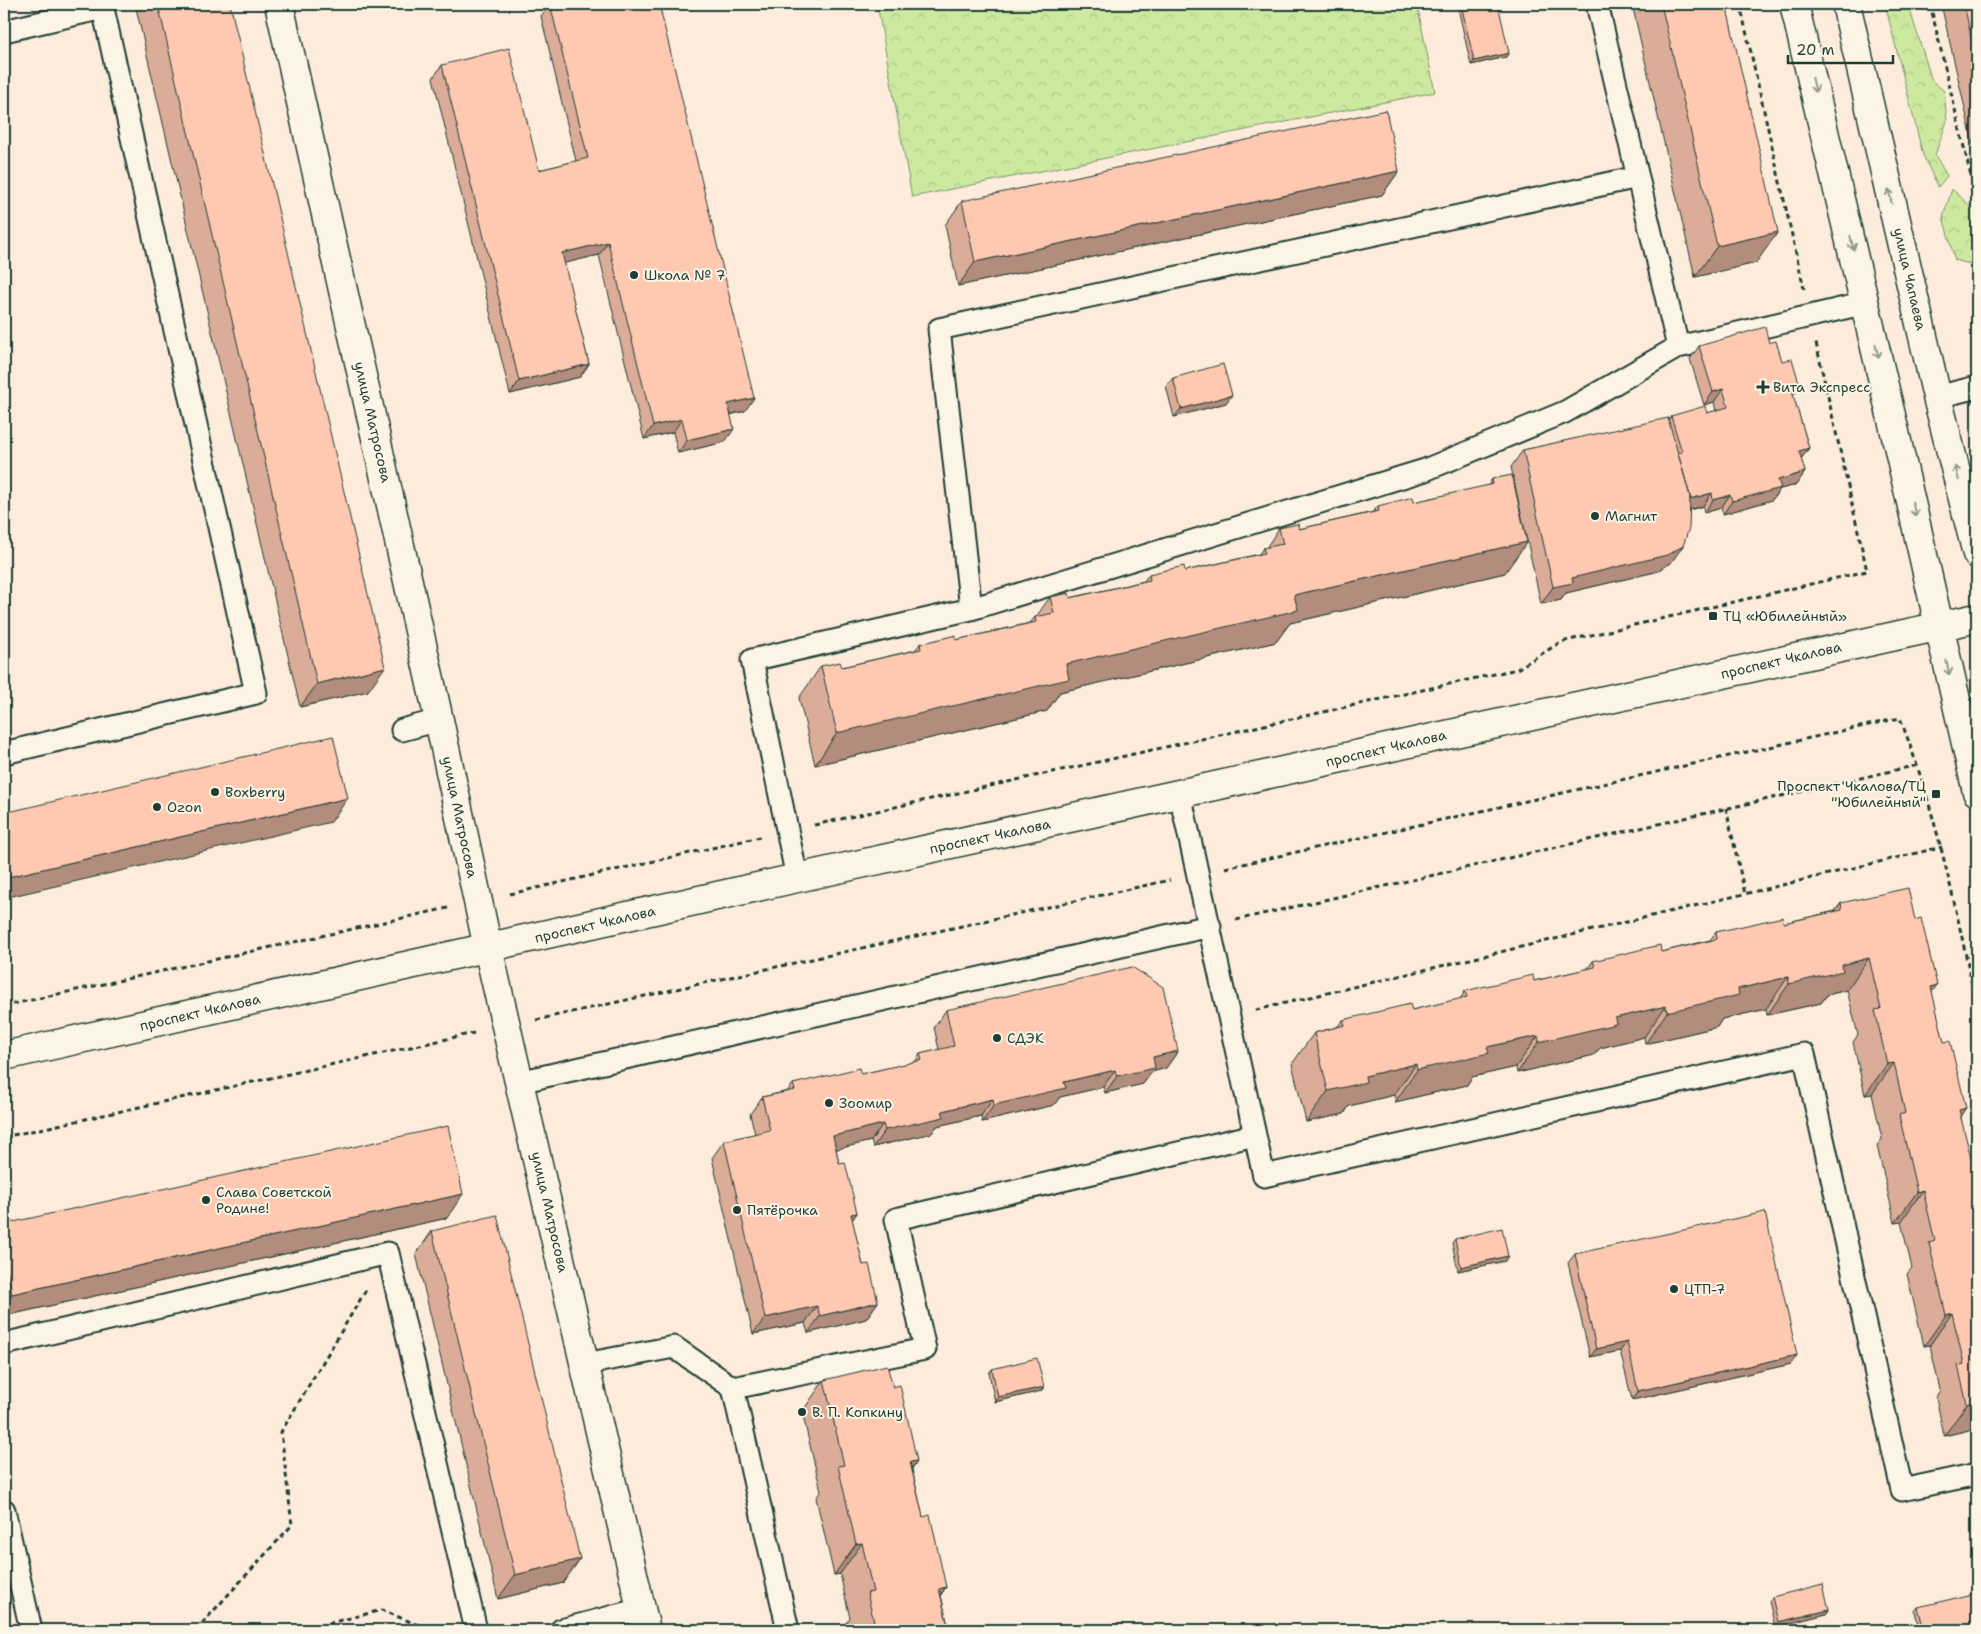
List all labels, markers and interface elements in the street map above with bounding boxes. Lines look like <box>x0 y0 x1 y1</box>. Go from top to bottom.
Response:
scale bar <box>1788 32 1894 64</box>
text: 20 m <box>1796 40 1835 60</box>
one-way arrow <box>1810 77 1819 93</box>
one-way arrow <box>1885 188 1894 204</box>
street label: улица Чапаева <box>1889 226 1931 332</box>
one-way arrow <box>1848 235 1857 251</box>
place label: Школа № 7 <box>644 266 726 284</box>
marker: Школа № 7 <box>628 269 640 281</box>
one-way arrow <box>1873 342 1882 358</box>
street label: улица Матросова <box>350 360 396 485</box>
place label: Вита Экспресс <box>1773 378 1870 396</box>
marker: Вита Экспресс <box>1757 381 1769 393</box>
one-way arrow <box>1952 465 1961 481</box>
one-way arrow <box>1910 500 1919 516</box>
place label: Магнит <box>1605 507 1658 525</box>
marker: Магнит <box>1589 510 1601 522</box>
place label: ТЦ «Юбилейный» <box>1723 607 1847 625</box>
marker: ТЦ «Юбилейный» <box>1707 610 1719 622</box>
street label: проспект Чкалова <box>1719 637 1843 683</box>
one-way arrow <box>1944 659 1953 675</box>
street label: проспект Чкалова <box>1324 725 1448 771</box>
street label: улица Матросова <box>438 755 482 880</box>
place label: Проспект Чкалова/ТЦ "Юбилейный" <box>1777 777 1926 811</box>
place label: Boxberry <box>225 783 285 801</box>
marker: Boxberry <box>209 786 221 798</box>
marker: Проспект Чкалова/ТЦ "Юбилейный" <box>1930 788 1942 800</box>
place label: Ozon <box>167 798 202 816</box>
marker: Ozon <box>151 801 163 813</box>
street label: проспект Чкалова <box>928 814 1052 858</box>
street label: проспект Чкалова <box>533 901 657 947</box>
street label: проспект Чкалова <box>138 989 262 1035</box>
place label: СДЭК <box>1007 1029 1044 1047</box>
marker: СДЭК <box>991 1032 1003 1044</box>
place label: Зоомир <box>839 1094 892 1112</box>
marker: Зоомир <box>823 1097 835 1109</box>
street label: улица Матросова <box>527 1150 573 1275</box>
place label: Слава Советской Родине! <box>216 1183 332 1217</box>
marker: Слава Советской Родине! <box>200 1194 212 1206</box>
place label: Пятёрочка <box>747 1201 818 1219</box>
marker: Пятёрочка <box>731 1204 743 1216</box>
place label: ЦТП-7 <box>1684 1280 1725 1298</box>
marker: ЦТП-7 <box>1668 1283 1680 1295</box>
place label: В. П. Копкину <box>812 1403 903 1421</box>
marker: В. П. Копкину <box>796 1406 808 1418</box>

